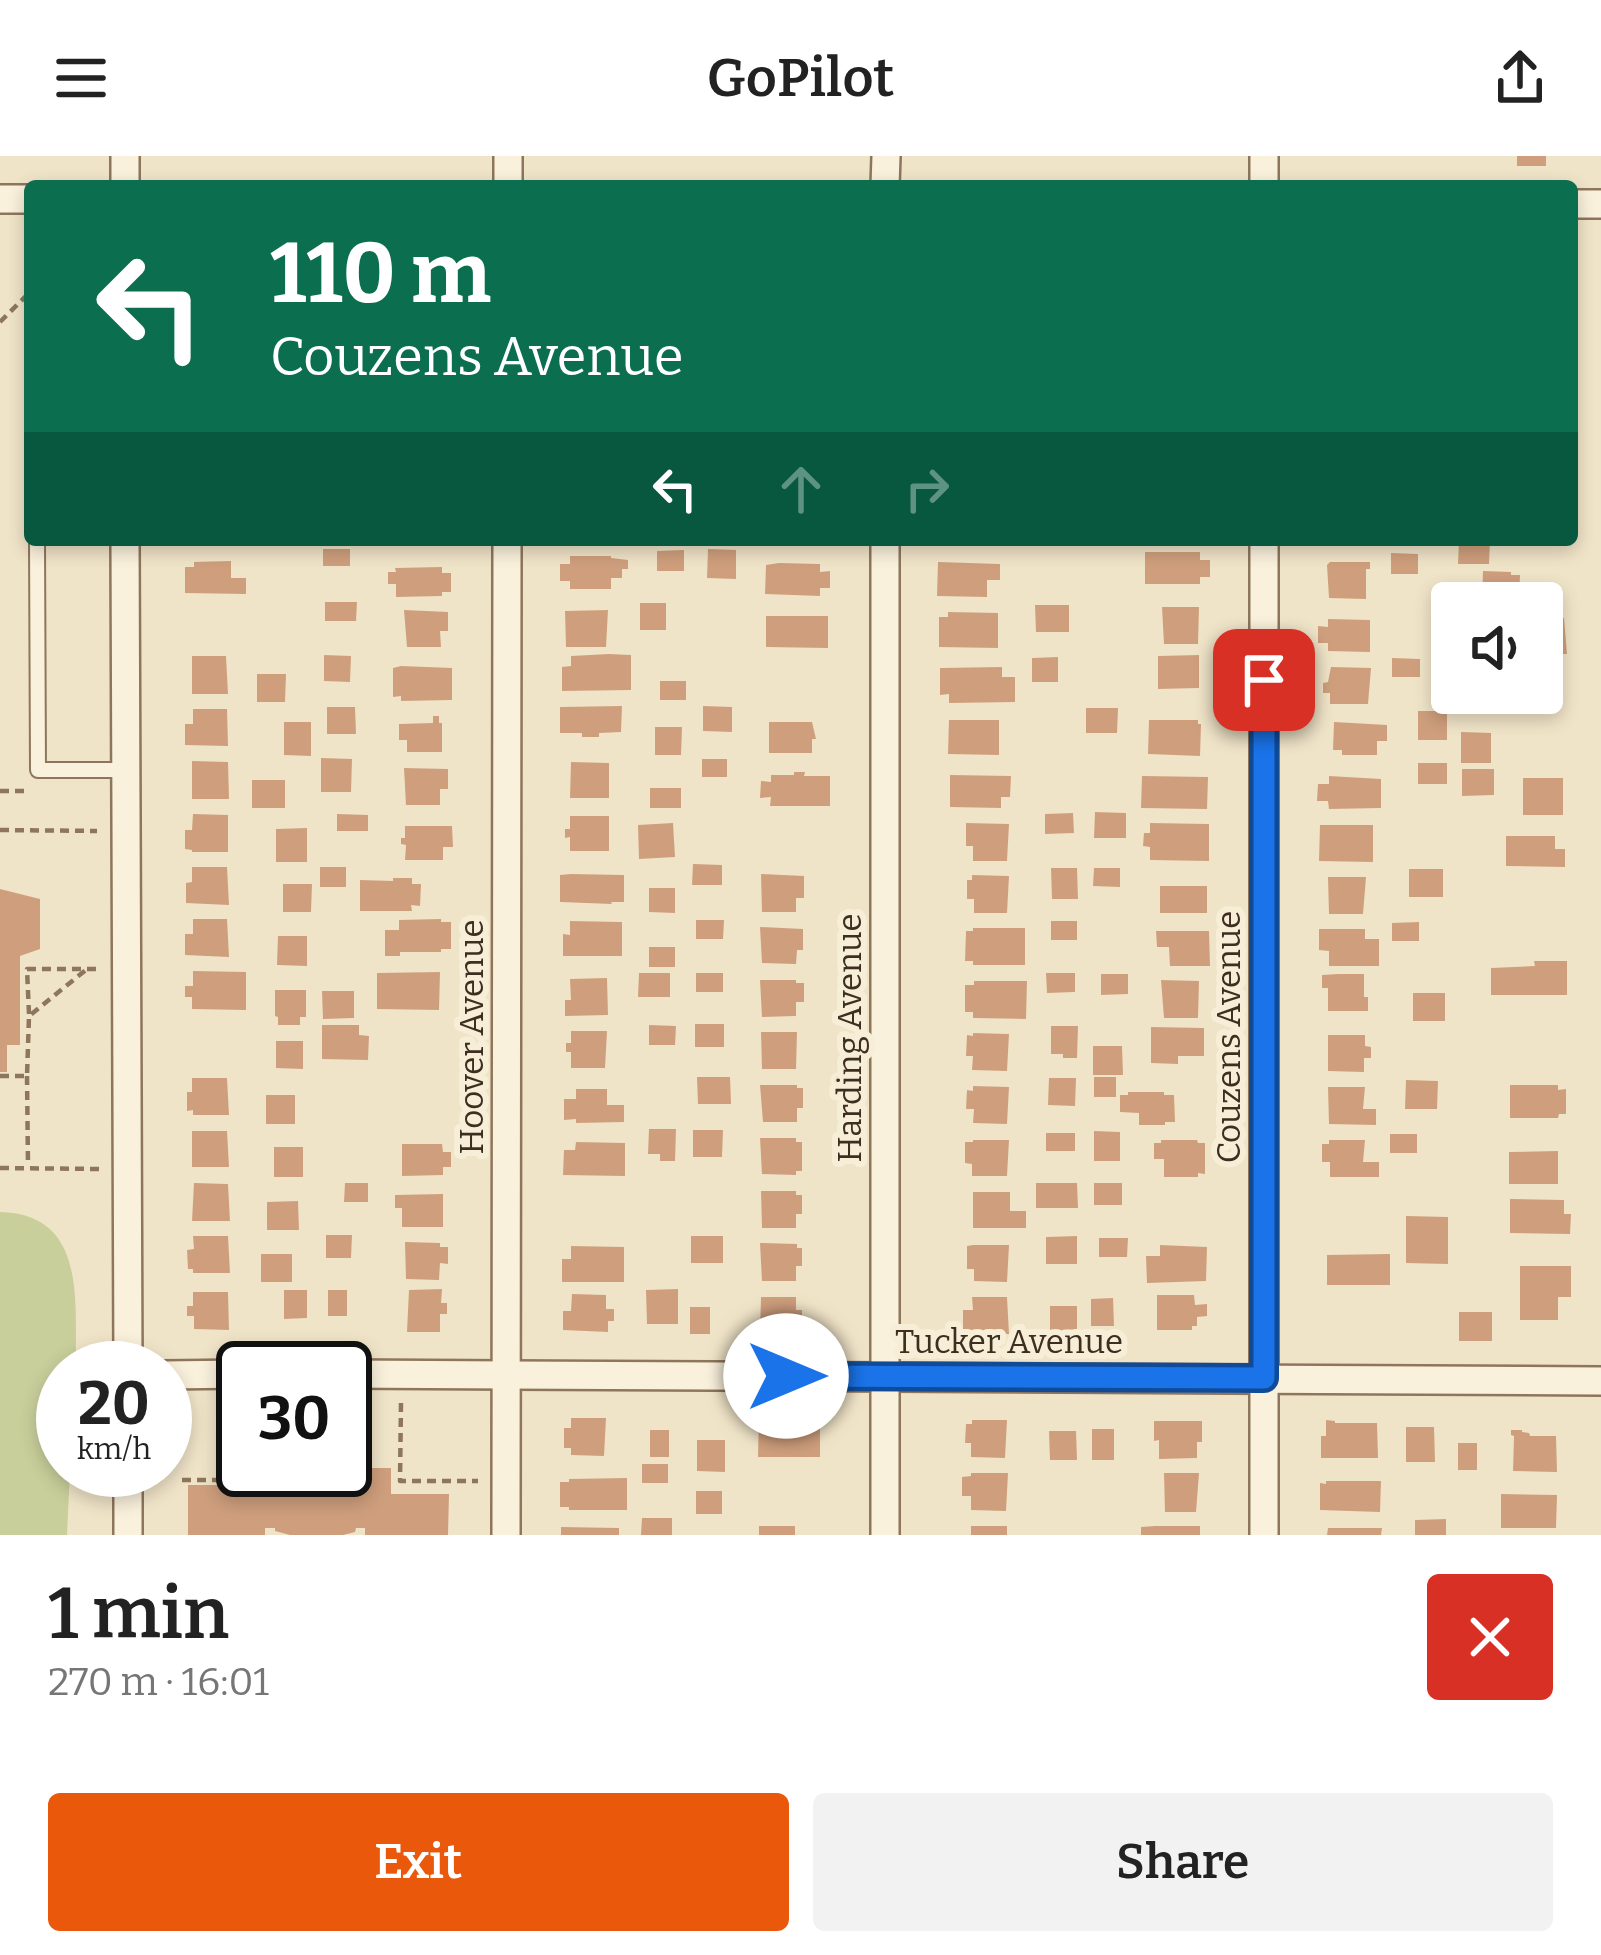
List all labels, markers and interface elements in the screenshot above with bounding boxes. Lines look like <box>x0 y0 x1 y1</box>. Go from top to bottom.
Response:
icon: menu <box>48 45 114 111</box>
icon: share <box>1487 45 1553 111</box>
text: GoPilot <box>707 46 894 110</box>
text: 110 m <box>270 223 491 324</box>
icon: left <box>72 228 228 384</box>
text: Couzens Avenue <box>270 325 684 389</box>
icon: left <box>642 456 708 522</box>
icon: ahead <box>768 456 834 522</box>
icon: right <box>894 456 960 522</box>
map controls <box>1431 582 1563 714</box>
button: sound <box>1431 582 1563 714</box>
pin <box>1213 629 1315 731</box>
icon: arrive <box>1231 647 1297 713</box>
street label: Couzens Avenue <box>1209 911 1249 1163</box>
street label: Harding Avenue <box>830 914 870 1162</box>
street label: Hoover Avenue <box>452 919 492 1155</box>
position arrow <box>723 1313 849 1439</box>
street label: Tucker Avenue <box>895 1322 1123 1362</box>
speed limit sign: 30 <box>216 1341 372 1497</box>
text: 20 <box>78 1368 150 1440</box>
text: km/h <box>77 1431 151 1467</box>
text: 1 min <box>48 1571 229 1657</box>
button: close <box>1427 1574 1553 1700</box>
text: 270 m · 16:01 <box>48 1659 269 1705</box>
button: Exit <box>48 1793 789 1931</box>
button: Share <box>813 1793 1553 1931</box>

